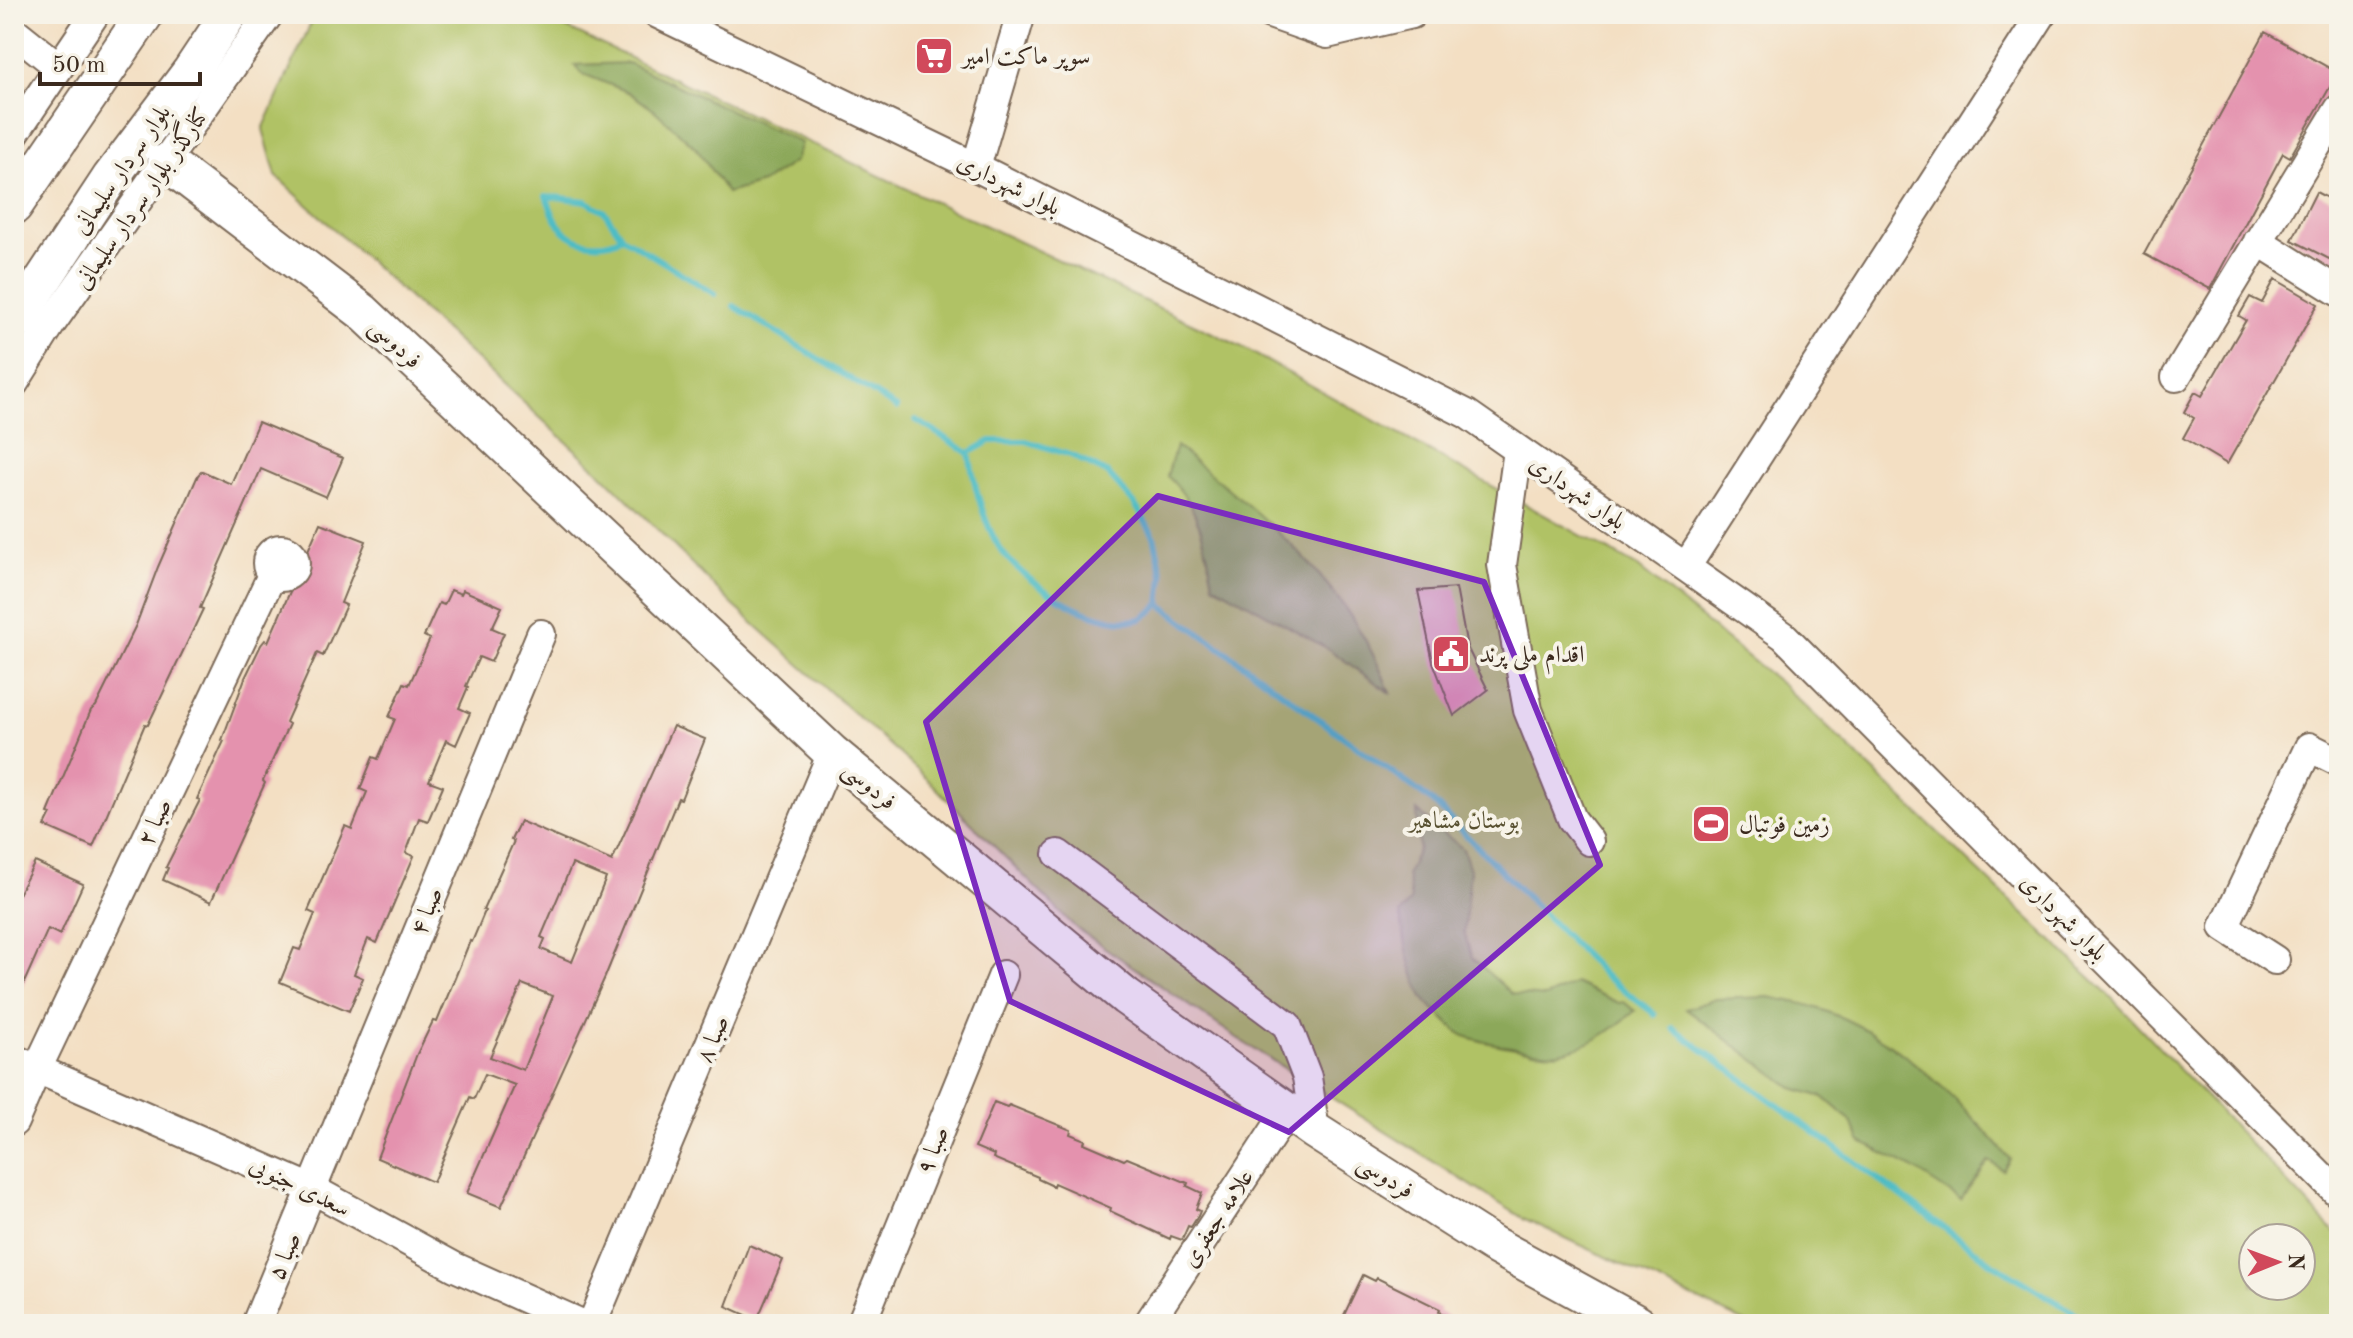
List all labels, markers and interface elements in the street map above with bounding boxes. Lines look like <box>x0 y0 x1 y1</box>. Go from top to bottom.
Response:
supermarket icon: سوپر ماکت امیر <box>913 35 955 77</box>
scale bar <box>40 36 200 86</box>
place label: سوپر ماکت امیر <box>959 45 1090 72</box>
text: 50 m <box>52 54 106 78</box>
street label: کنارگذر بلوار سردار سلیمانی <box>65 100 216 296</box>
street label: بلوار سردار سلیمانی <box>69 101 178 240</box>
street label: بلوار شهرداری <box>952 151 1063 222</box>
street label: فردوسی <box>362 315 425 376</box>
street label: بلوار شهرداری <box>1524 452 1629 536</box>
public building icon: اقدام ملی پرند <box>1430 633 1472 675</box>
place label: اقدام ملی پرند <box>1479 644 1584 675</box>
street label: فردوسی <box>836 758 900 818</box>
street label: صبا ۲ <box>135 796 177 850</box>
sports icon: زمین فوتبال <box>1690 803 1732 845</box>
park label: بوستان مشاهیر <box>1406 810 1519 835</box>
place label: زمین فوتبال <box>1739 814 1830 839</box>
street label: بلوار شهرداری <box>2014 871 2110 967</box>
street label: صبا ۴ <box>408 885 448 939</box>
street label: صبا ۸ <box>693 1013 734 1067</box>
street label: صبا ۹ <box>914 1124 954 1178</box>
street label: فردوسی <box>1351 1151 1417 1207</box>
street label: سعدی جنوبی <box>244 1153 353 1225</box>
street label: علامه جعفری <box>1178 1166 1260 1273</box>
north arrow <box>2237 1222 2317 1302</box>
street label: صبا ۵ <box>265 1230 306 1284</box>
text: N <box>2284 1253 2306 1270</box>

